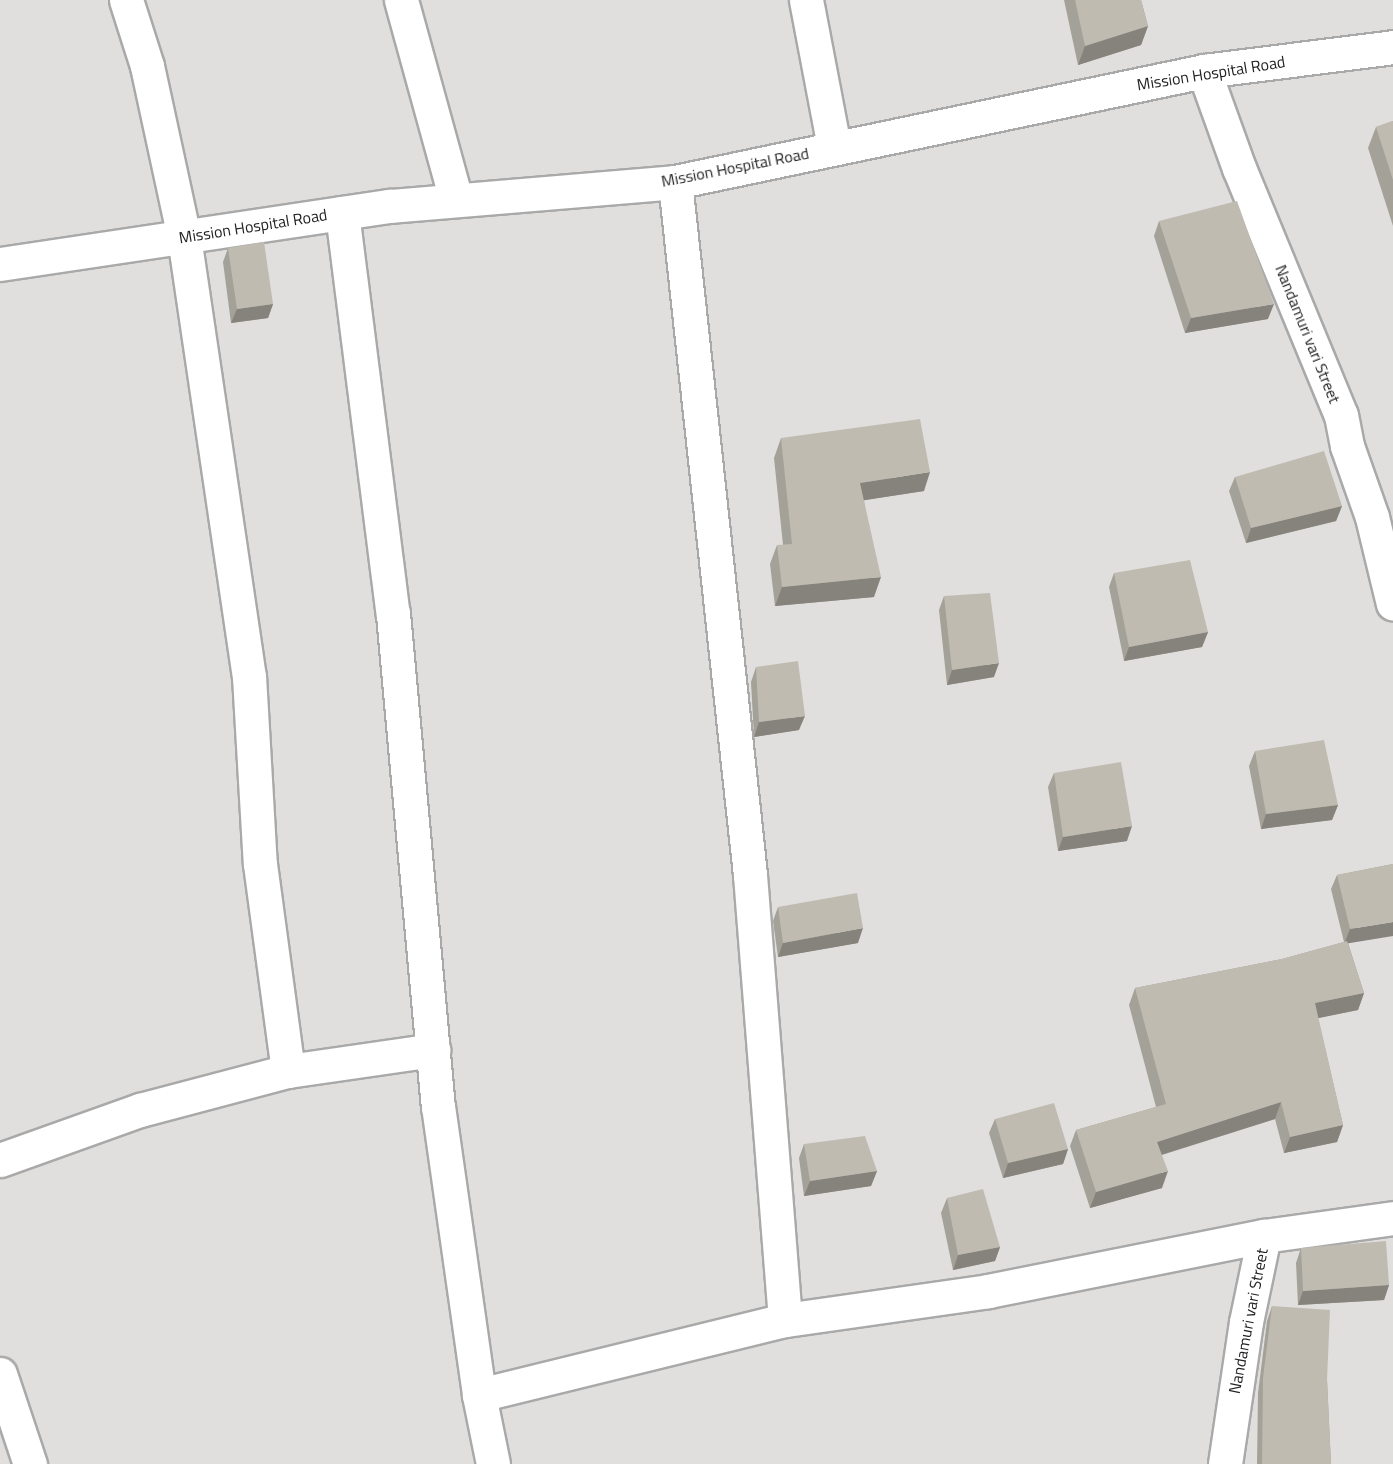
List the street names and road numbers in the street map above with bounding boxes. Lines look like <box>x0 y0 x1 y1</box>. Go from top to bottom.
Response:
street label: Mission Hospital Road <box>1135 52 1287 94</box>
street label: Mission Hospital Road <box>660 143 810 191</box>
street label: Mission Hospital Road <box>177 205 329 247</box>
street label: Nandamuri vari Street <box>1271 262 1345 406</box>
street label: Nandamuri vari Street <box>1224 1247 1272 1395</box>

